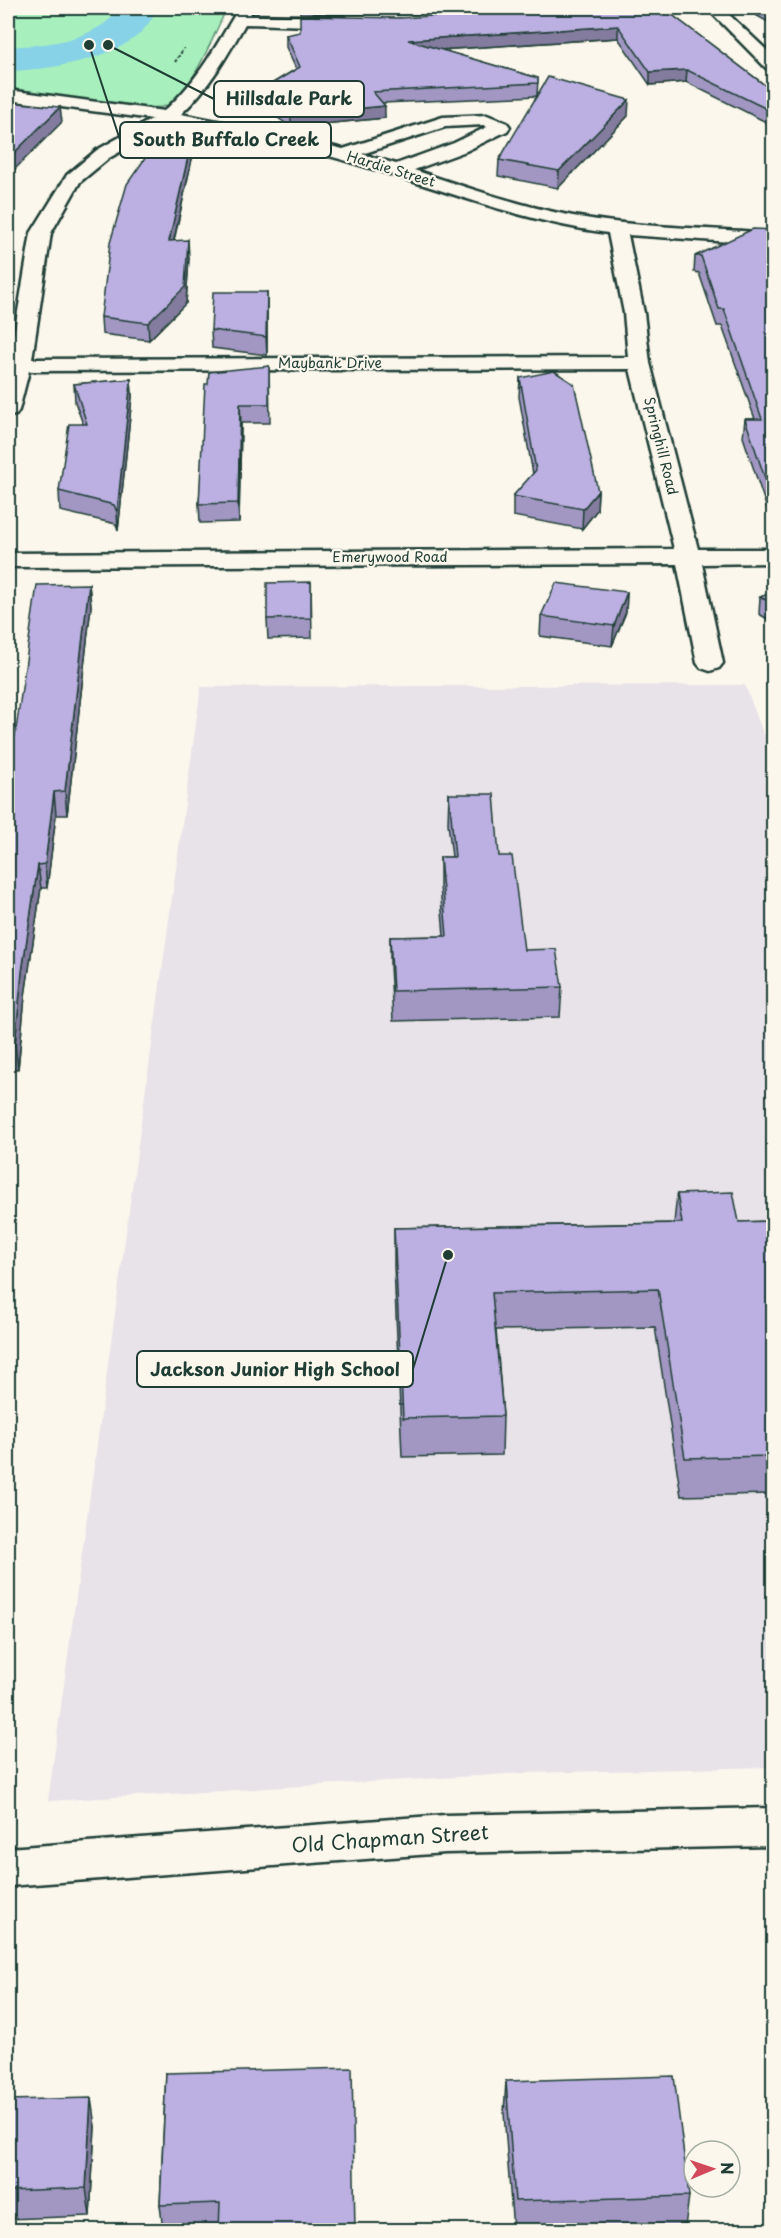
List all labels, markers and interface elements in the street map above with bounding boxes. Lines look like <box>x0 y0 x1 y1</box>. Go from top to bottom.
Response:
callout: Hillsdale Park <box>214 81 364 117</box>
text: Hillsdale Park <box>226 84 352 111</box>
callout: South Buffalo Creek <box>120 122 331 158</box>
text: South Buffalo Creek <box>133 125 319 152</box>
street label: Hardie Street <box>344 145 438 192</box>
street label: Maybank Drive <box>278 352 382 373</box>
street label: Springhill Road <box>639 395 684 497</box>
street label: Emerywood Road <box>332 546 448 567</box>
callout: Jackson Junior High School <box>137 1351 413 1387</box>
text: Jackson Junior High School <box>150 1355 400 1382</box>
street label: Old Chapman Street <box>290 1816 489 1860</box>
north arrow <box>682 2139 742 2199</box>
text: N <box>716 2162 740 2175</box>

